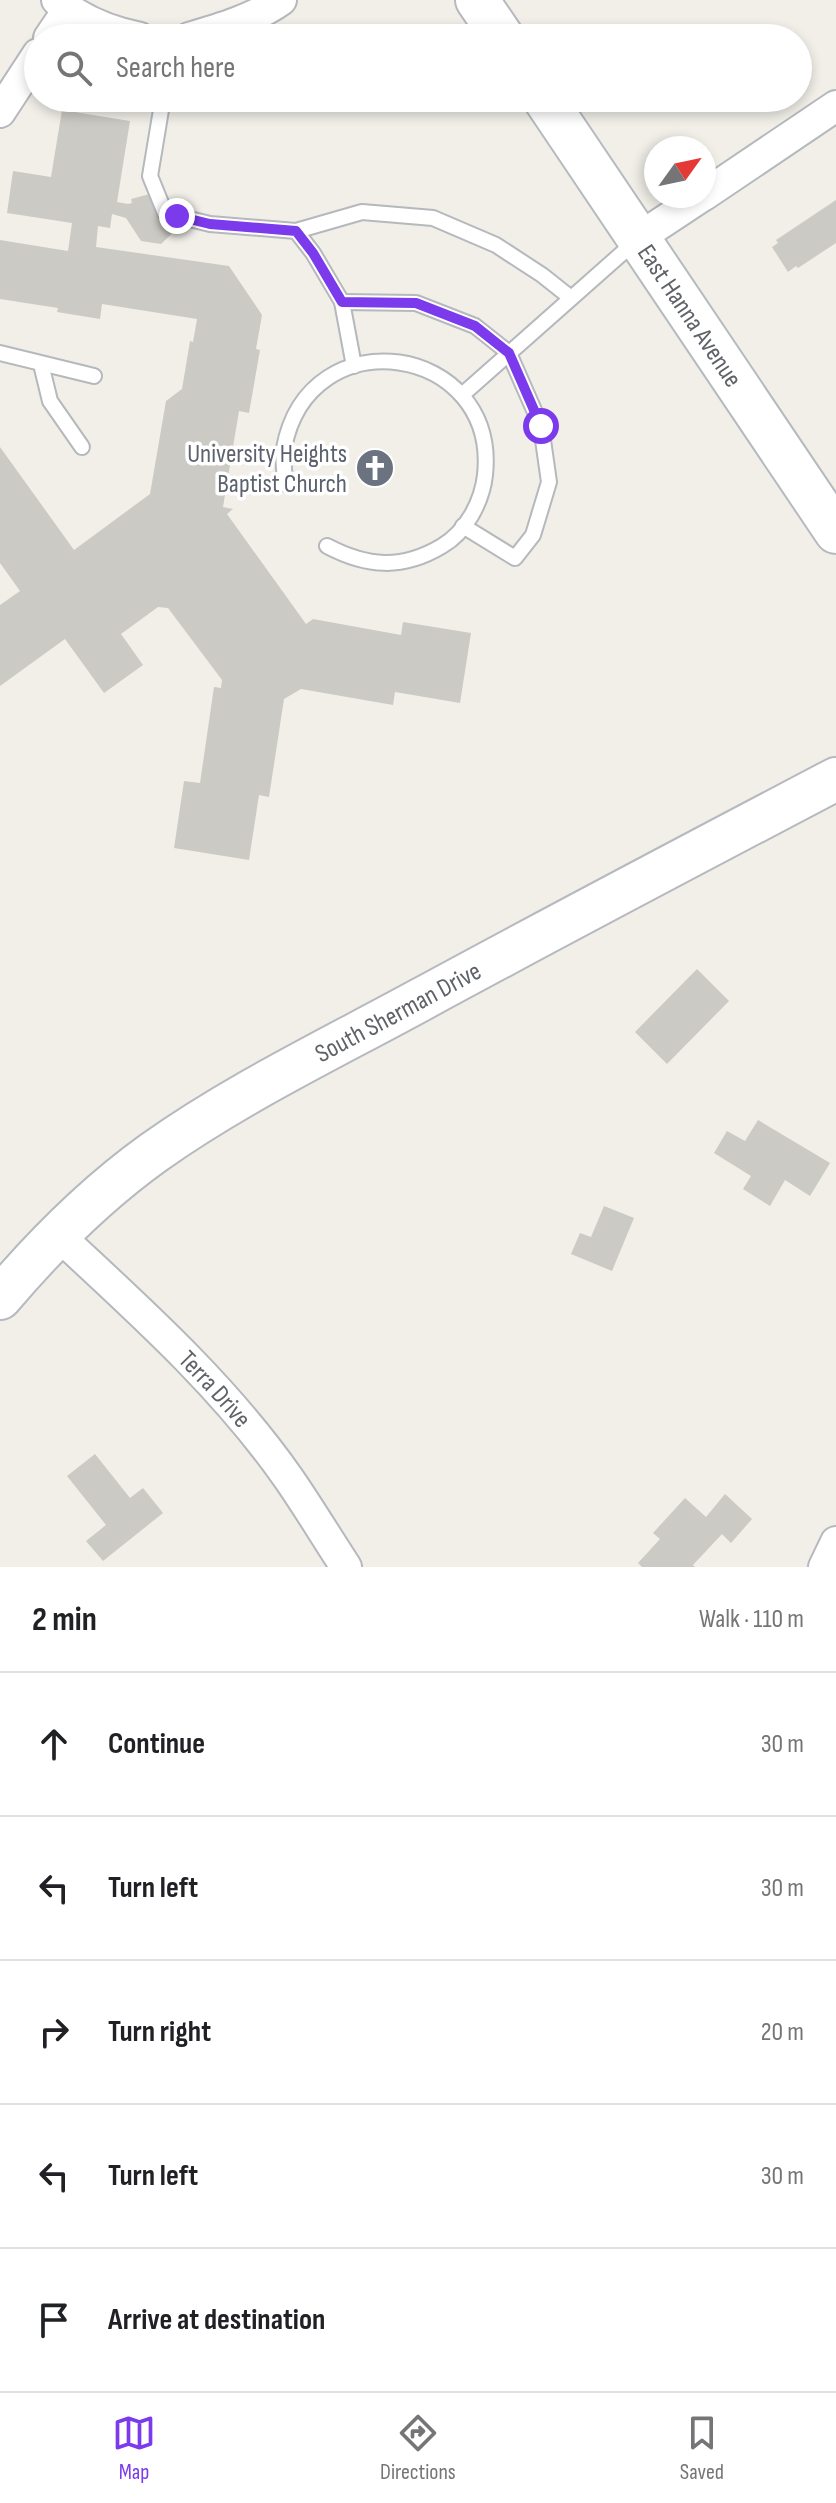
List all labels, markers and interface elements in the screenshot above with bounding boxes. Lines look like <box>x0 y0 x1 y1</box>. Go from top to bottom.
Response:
search box <box>24 24 812 112</box>
icon: search <box>52 46 96 90</box>
text: Search here <box>116 50 235 86</box>
north arrow <box>644 136 716 208</box>
route end <box>159 198 195 234</box>
street label: East Hanna Avenue <box>630 239 748 393</box>
route start <box>523 408 559 444</box>
place label: University Heights Baptist Church <box>187 439 347 500</box>
church icon: University Heights Baptist Church <box>354 447 396 489</box>
street label: South Sherman Drive <box>310 956 487 1070</box>
street label: Terra Drive <box>171 1345 257 1434</box>
text: 2 min <box>32 1599 97 1640</box>
text: Walk · 110 m <box>699 1604 804 1635</box>
icon: ahead <box>32 1722 76 1766</box>
text: Continue <box>108 1726 205 1762</box>
text: 30 m <box>761 1729 804 1760</box>
icon: left <box>32 1866 76 1910</box>
text: Turn left <box>108 1870 198 1906</box>
text: 30 m <box>761 1873 804 1904</box>
icon: right <box>32 2010 76 2054</box>
text: Turn right <box>108 2014 211 2050</box>
text: 20 m <box>761 2017 804 2048</box>
icon: left <box>32 2154 76 2198</box>
text: Turn left <box>108 2158 198 2194</box>
text: 30 m <box>761 2161 804 2192</box>
icon: arrive <box>32 2298 76 2342</box>
text: Arrive at destination <box>108 2302 325 2338</box>
tab: Map <box>112 2411 156 2486</box>
tab: Directions <box>380 2411 456 2486</box>
tab: Saved <box>680 2411 724 2486</box>

